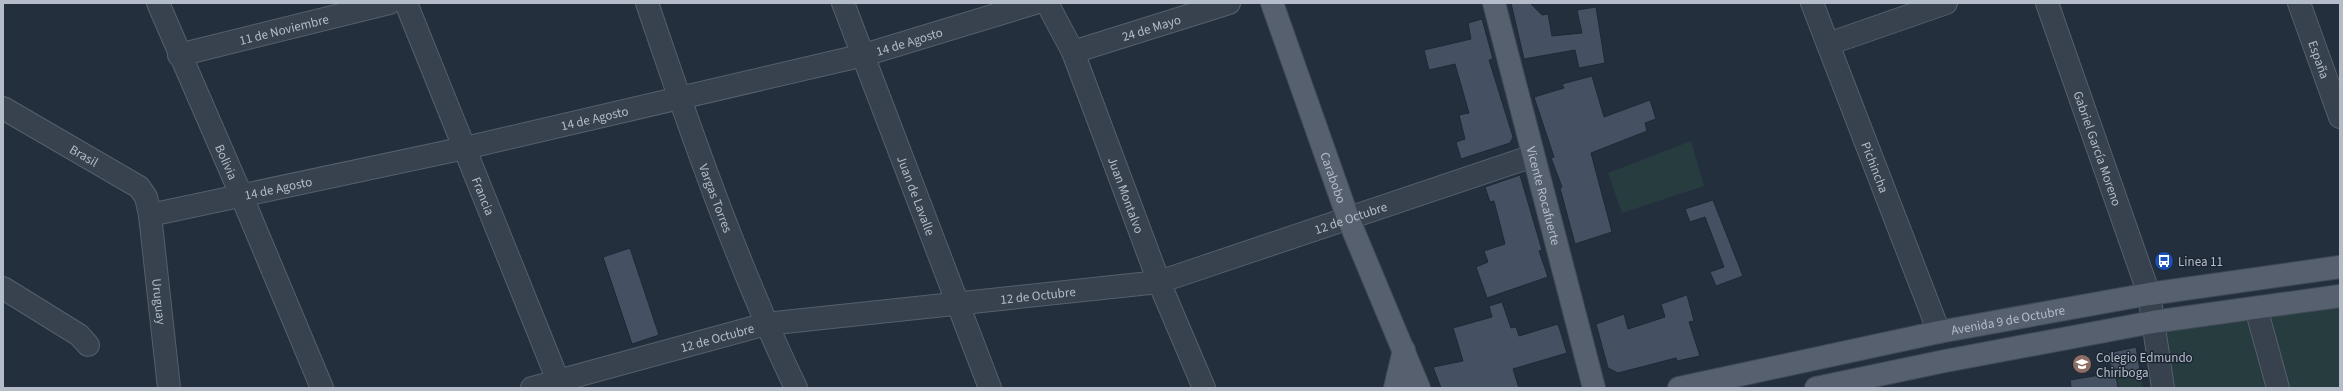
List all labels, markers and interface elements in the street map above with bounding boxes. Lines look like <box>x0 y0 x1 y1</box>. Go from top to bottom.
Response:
street label: 11 de Noviembre <box>237 10 331 50</box>
street label: 24 de Mayo <box>1120 11 1183 46</box>
street label: 14 de Agosto <box>874 24 945 61</box>
street label: España <box>2303 38 2334 81</box>
street label: Gabriel García Moreno <box>2069 89 2125 209</box>
street label: 14 de Agosto <box>559 102 630 135</box>
street label: Pichincha <box>1856 139 1892 196</box>
street label: Brasil <box>66 141 101 172</box>
street label: Bolivia <box>210 142 241 183</box>
street label: Vicente Rocafuerte <box>1522 144 1565 247</box>
street label: Carabobo <box>1315 150 1350 206</box>
street label: Juan de Lavalle <box>892 153 939 238</box>
street label: Juan Montalvo <box>1103 154 1148 236</box>
street label: Vargas Torres <box>694 161 737 236</box>
street label: 14 de Agosto <box>243 173 314 205</box>
street label: Francia <box>467 175 499 218</box>
street label: 12 de Octubre <box>1312 198 1390 239</box>
bus stop icon: Linea 11 <box>2153 250 2175 272</box>
place label: Linea 11 <box>2178 253 2223 271</box>
street label: Uruguay <box>147 278 170 326</box>
street label: 12 de Octubre <box>999 283 1077 309</box>
street label: Avenida 9 de Octubre <box>1950 301 2067 340</box>
street label: 12 de Octubre <box>679 320 756 357</box>
place label: Colegio Edmundo Chiriboga <box>2096 349 2193 382</box>
school or university icon: Colegio Edmundo Chiriboga <box>2071 353 2093 375</box>

